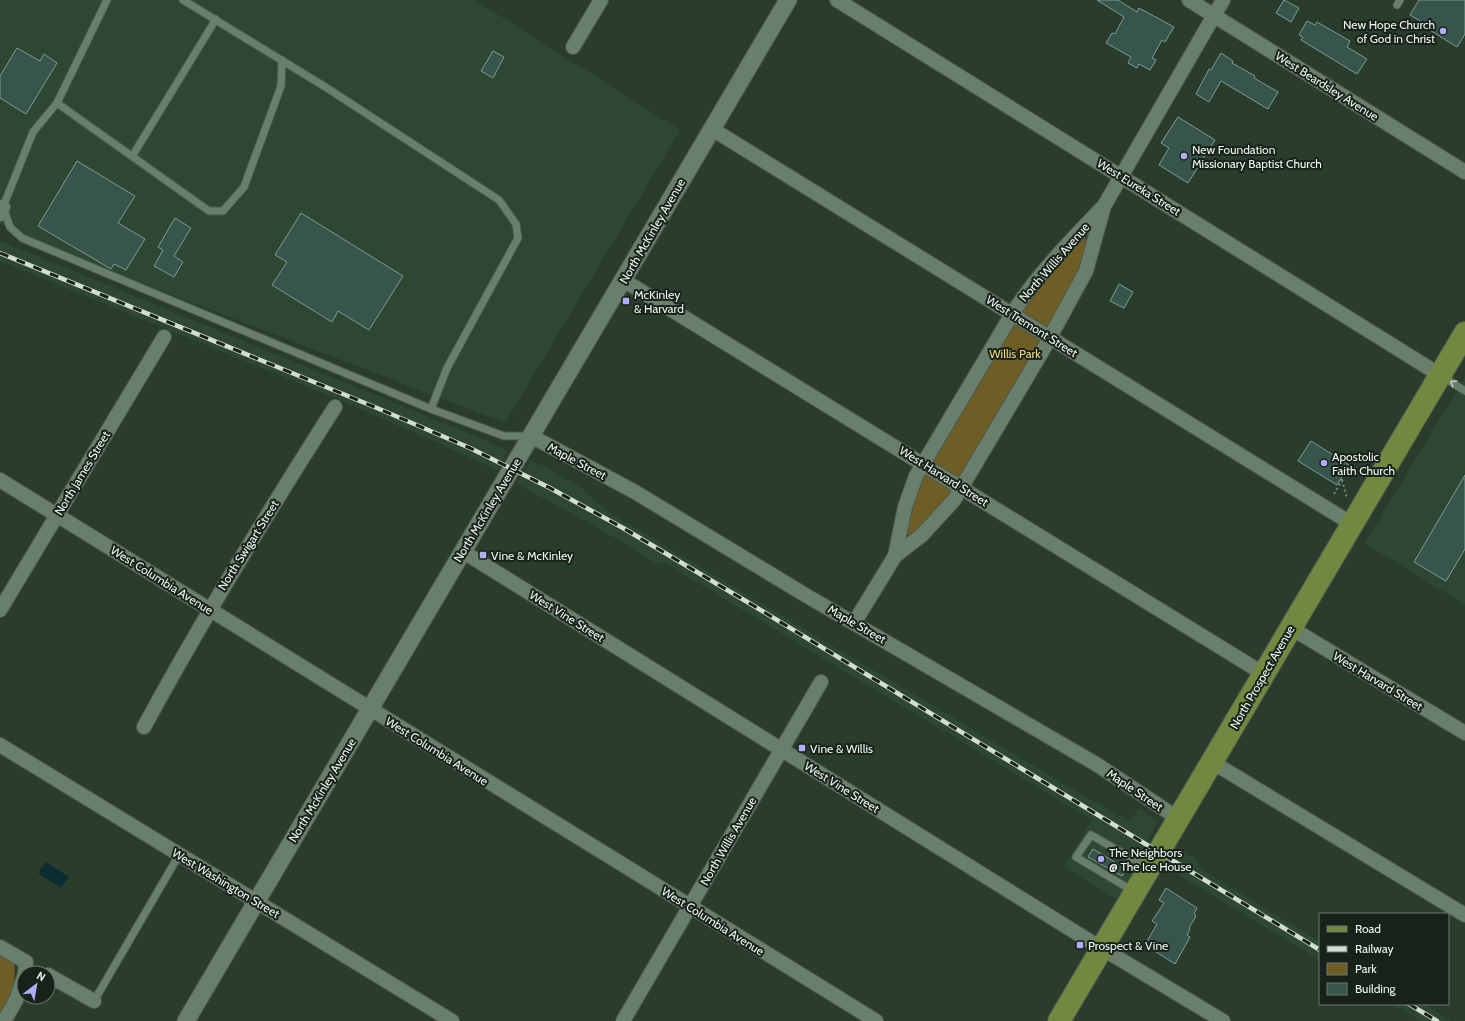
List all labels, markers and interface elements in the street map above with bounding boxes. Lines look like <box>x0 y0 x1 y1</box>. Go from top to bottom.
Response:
place label: New Hope Church of God in Christ <box>1343 17 1435 46</box>
marker: New Hope Church of God in Christ <box>1438 26 1448 36</box>
street label: West Beardsley Avenue <box>1273 48 1381 124</box>
place label: New Foundation Missionary Baptist Church <box>1192 142 1322 171</box>
marker: New Foundation Missionary Baptist Church <box>1179 151 1189 161</box>
street label: West Eureka Street <box>1094 155 1184 219</box>
street label: North McKinley Avenue <box>616 176 688 286</box>
street label: North Willis Avenue <box>1016 219 1092 305</box>
place label: McKinley & Harvard <box>634 287 684 316</box>
street label: West Tremont Street <box>983 292 1081 360</box>
marker: McKinley & Harvard <box>621 296 631 306</box>
park label: Willis Park <box>989 346 1041 361</box>
one-way arrow <box>1450 380 1457 388</box>
street label: North James Street <box>51 428 113 518</box>
street label: Maple Street <box>545 439 609 483</box>
street label: West Harvard Street <box>897 443 991 509</box>
place label: Apostolic Faith Church <box>1332 449 1395 478</box>
street label: North McKinley Avenue <box>450 455 524 565</box>
marker: Apostolic Faith Church <box>1319 458 1329 468</box>
street label: North Swigart Street <box>214 497 282 593</box>
street label: West Columbia Avenue <box>108 542 216 618</box>
place label: Vine & McKinley <box>491 548 573 563</box>
marker: Vine & McKinley <box>478 550 488 560</box>
street label: West Vine Street <box>527 587 607 645</box>
street label: Maple Street <box>825 601 889 647</box>
street label: North Prospect Avenue <box>1226 623 1298 731</box>
street label: West Harvard Street <box>1330 648 1426 714</box>
street label: West Columbia Avenue <box>383 713 491 789</box>
street label: North McKinley Avenue <box>285 735 359 845</box>
place label: Vine & Willis <box>810 741 873 756</box>
marker: Vine & Willis <box>797 743 807 753</box>
street label: West Vine Street <box>802 758 882 816</box>
street label: Maple Street <box>1104 766 1166 814</box>
street label: North Willis Avenue <box>697 794 759 888</box>
street label: West Washington Street <box>169 845 283 921</box>
place label: The Neighbors @ The Ice House <box>1109 845 1192 874</box>
marker: The Neighbors @ The Ice House <box>1096 854 1106 864</box>
street label: West Columbia Avenue <box>659 883 767 959</box>
legend <box>1319 913 1449 1005</box>
text: Road <box>1355 921 1381 936</box>
place label: Prospect & Vine <box>1088 938 1168 953</box>
marker: Prospect & Vine <box>1075 940 1085 950</box>
text: Railway <box>1355 941 1393 956</box>
text: Park <box>1355 961 1377 976</box>
north arrow <box>16 965 56 1005</box>
text: N <box>34 968 48 984</box>
text: Building <box>1355 981 1397 996</box>

